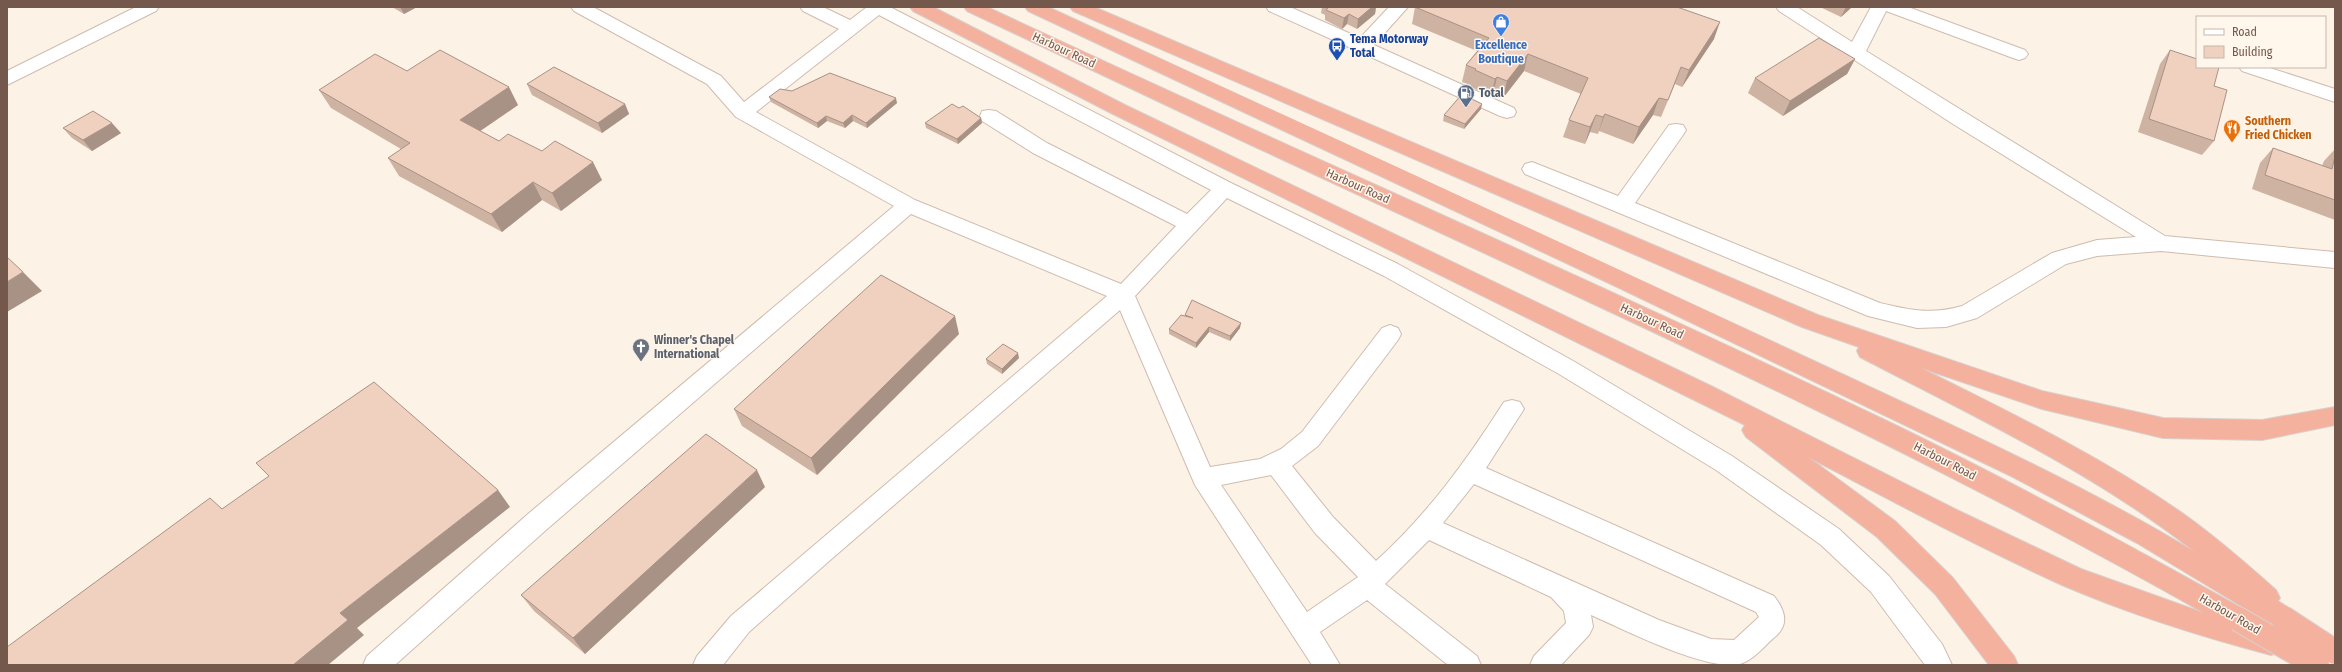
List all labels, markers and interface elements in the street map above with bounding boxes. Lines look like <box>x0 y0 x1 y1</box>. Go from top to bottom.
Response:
shop icon: Excellence Boutique <box>1491 12 1511 37</box>
legend <box>2196 16 2326 68</box>
text: Road <box>2232 25 2257 39</box>
street label: Harbour Road <box>1030 29 1098 71</box>
place label: Tema Motorway Total <box>1350 32 1429 60</box>
bus stop icon: Tema Motorway Total <box>1327 36 1347 61</box>
place label: Excellence Boutique <box>1475 38 1527 66</box>
text: Building <box>2232 45 2273 59</box>
fuel station icon: Total <box>1456 83 1476 108</box>
place label: Total <box>1479 86 1505 100</box>
place label: Southern Fried Chicken <box>2245 114 2312 142</box>
restaurant icon: Southern Fried Chicken <box>2222 118 2242 143</box>
street label: Harbour Road <box>1324 166 1392 206</box>
street label: Harbour Road <box>1618 300 1686 342</box>
place label: Winner's Chapel International <box>654 333 735 361</box>
church icon: Winner's Chapel International <box>631 337 651 362</box>
street label: Harbour Road <box>1911 439 1979 483</box>
street label: Harbour Road <box>2197 591 2263 637</box>

